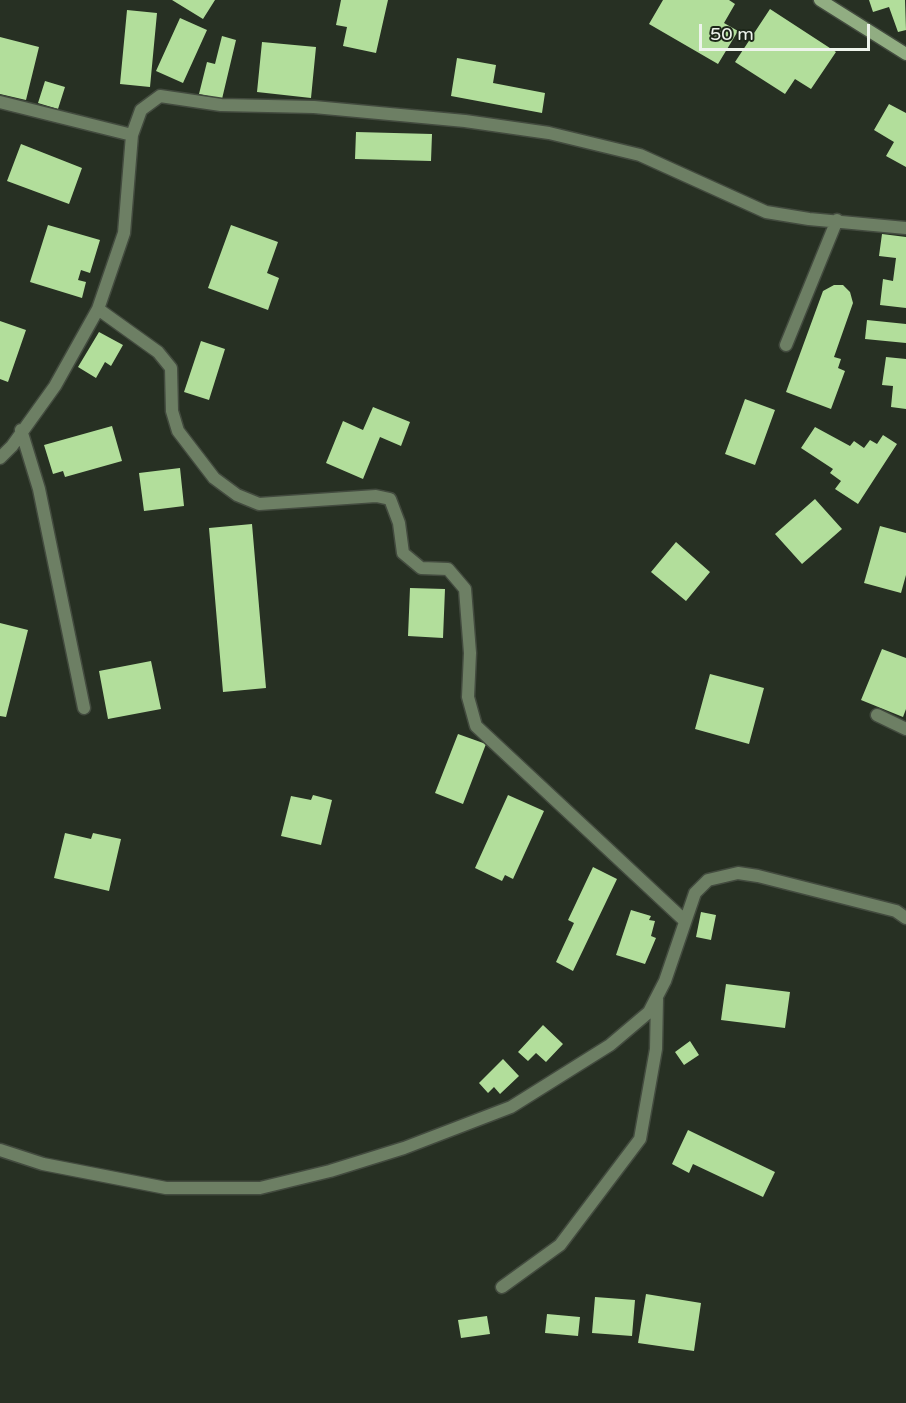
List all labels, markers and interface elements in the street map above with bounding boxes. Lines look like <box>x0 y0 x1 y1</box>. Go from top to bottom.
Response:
scale bar <box>702 12 873 50</box>
text: 50 m <box>710 23 754 45</box>

